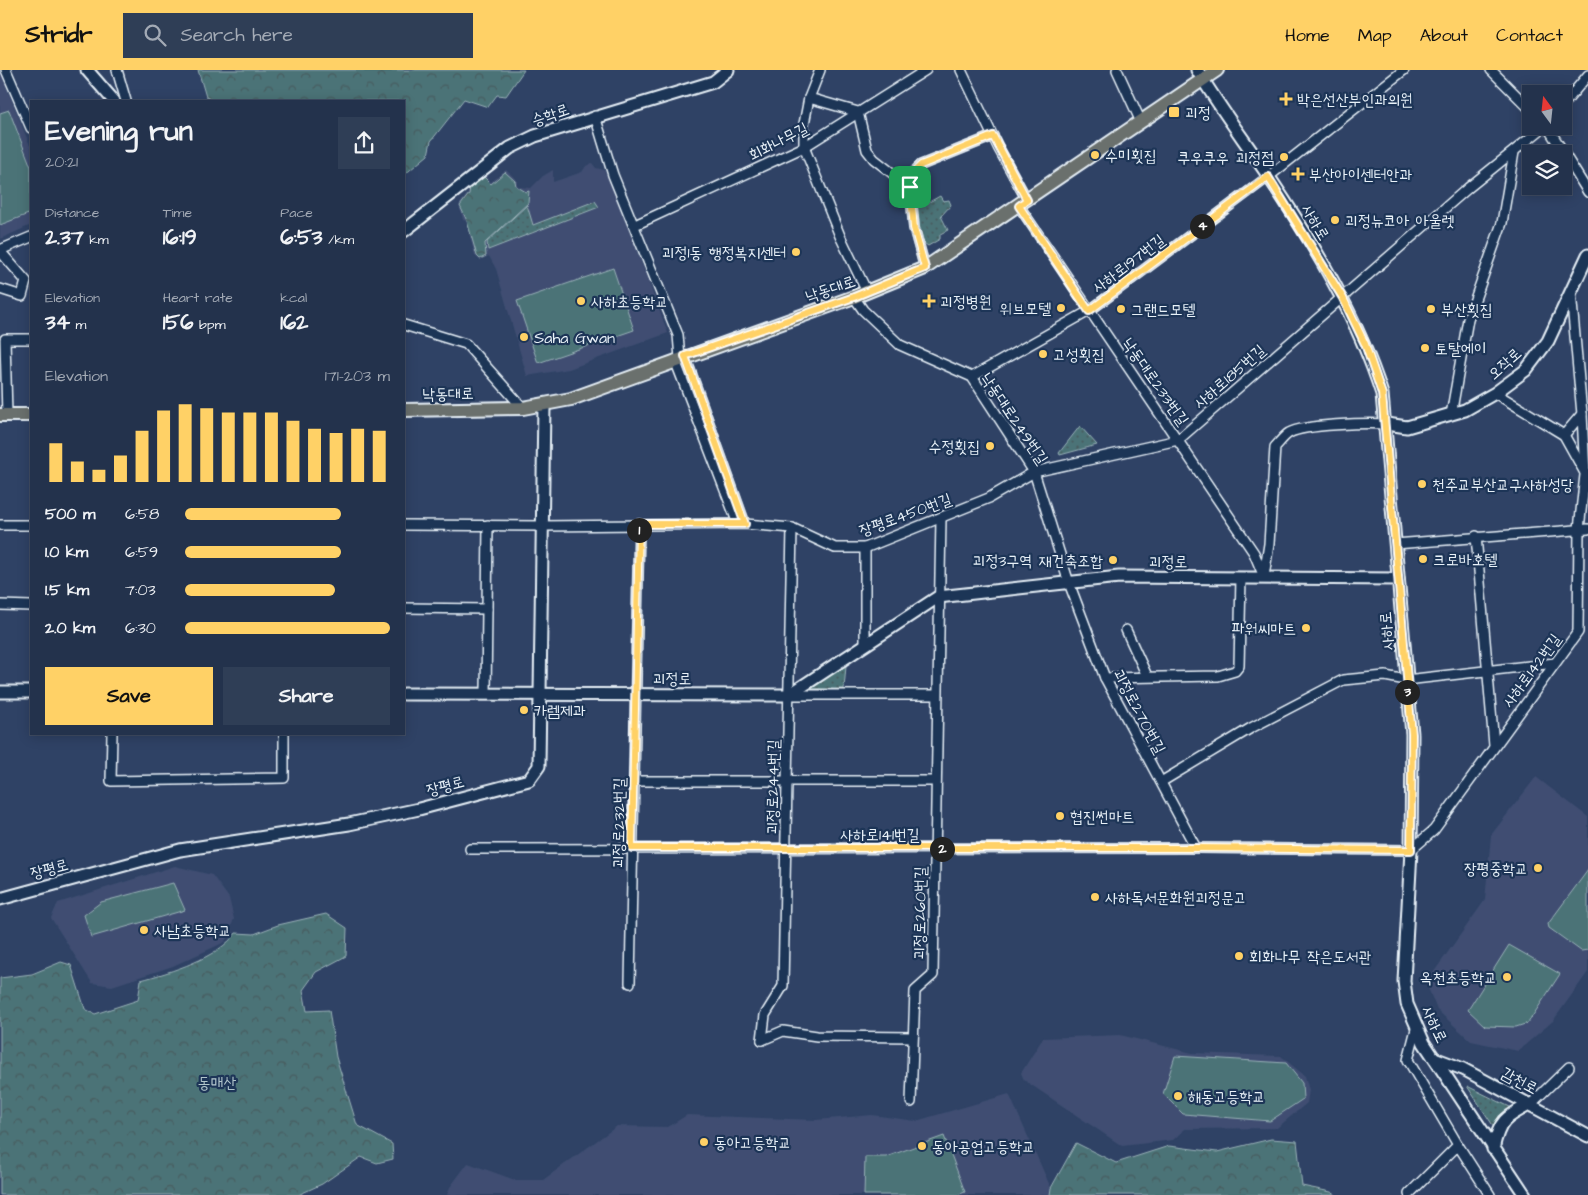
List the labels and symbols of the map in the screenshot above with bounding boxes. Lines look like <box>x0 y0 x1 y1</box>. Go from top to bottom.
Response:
north arrow <box>1522 85 1572 135</box>
place label: 박은선산부인과의원 <box>1297 89 1413 111</box>
marker: 박은선산부인과의원 <box>1279 92 1293 106</box>
street label: 승학로 <box>528 98 572 132</box>
place label: 괴정 <box>1185 102 1211 124</box>
marker: 괴정 <box>1167 105 1181 119</box>
street label: 회화나무길 <box>745 117 812 166</box>
place label: 수미횟집 <box>1105 145 1157 167</box>
place label: 쿠우쿠우 괴정점 <box>1177 147 1274 169</box>
marker: 수미횟집 <box>1089 149 1101 161</box>
marker: 쿠우쿠우 괴정점 <box>1278 151 1290 163</box>
place label: 부산아이센터안과 <box>1309 164 1412 186</box>
pin <box>889 166 931 208</box>
marker: 부산아이센터안과 <box>1291 167 1305 181</box>
street label: 사하로 <box>1296 200 1335 245</box>
place label: 괴정뉴코아 아울렛 <box>1345 210 1454 232</box>
pin: 4 <box>1190 214 1214 238</box>
marker: 괴정뉴코아 아울렛 <box>1329 214 1341 226</box>
street label: 사하로197번길 <box>1088 229 1169 298</box>
place label: 괴정1동 행정복지센터 <box>662 242 786 264</box>
marker: 괴정1동 행정복지센터 <box>790 246 802 258</box>
street label: 낙동대로 <box>802 270 858 308</box>
place label: 사하초등학교 <box>591 291 668 313</box>
place label: 괴정병원 <box>940 291 992 313</box>
marker: 괴정병원 <box>922 294 936 308</box>
marker: 사하초등학교 <box>575 295 587 307</box>
place label: 위브모텔 <box>1000 298 1051 320</box>
place label: 그랜드모텔 <box>1131 299 1196 321</box>
place label: 부산횟집 <box>1441 299 1493 321</box>
marker: 위브모텔 <box>1055 302 1067 314</box>
marker: 그랜드모텔 <box>1115 303 1127 315</box>
marker: 부산횟집 <box>1425 303 1437 315</box>
place label: Saha Gwan <box>534 327 615 349</box>
marker: Saha Gwan <box>518 331 530 343</box>
street label: 낙동대로233번길 <box>1117 333 1194 430</box>
place label: 토탈에이 <box>1435 338 1487 360</box>
street label: 사하로185번길 <box>1189 339 1270 414</box>
marker: 토탈에이 <box>1419 342 1431 354</box>
street label: 오작로 <box>1483 343 1526 385</box>
place label: 고성횟집 <box>1053 344 1105 366</box>
marker: 고성횟집 <box>1037 348 1049 360</box>
street label: 낙동대로249번길 <box>975 368 1053 469</box>
street label: 낙동대로 <box>422 383 474 405</box>
place label: 수정횟집 <box>929 436 980 458</box>
marker: 수정횟집 <box>984 440 996 452</box>
place label: 천주교부산교구사하성당 <box>1432 474 1574 496</box>
marker: 천주교부산교구사하성당 <box>1416 478 1428 490</box>
street label: 장평로450번길 <box>856 488 955 542</box>
pin: 1 <box>626 518 652 542</box>
place label: 크로바호텔 <box>1433 549 1498 571</box>
place label: 괴정3구역 재건축조합 <box>973 550 1103 572</box>
street label: 괴정로 <box>1149 551 1187 573</box>
marker: 크로바호텔 <box>1417 553 1429 565</box>
marker: 괴정3구역 재건축조합 <box>1107 554 1119 566</box>
street label: 사하로 <box>1374 611 1400 651</box>
place label: 파워씨마트 <box>1232 618 1296 640</box>
marker: 파워씨마트 <box>1300 622 1312 634</box>
street label: 사하로142번길 <box>1497 629 1566 712</box>
street label: 괴정로270번길 <box>1107 665 1171 758</box>
street label: 괴정로 <box>653 668 691 690</box>
pin: 3 <box>1394 680 1420 704</box>
place label: 카렘제과 <box>534 700 586 722</box>
marker: 카렘제과 <box>518 704 530 716</box>
street label: 괴정로244번길 <box>761 739 785 835</box>
street label: 장평로 <box>424 770 467 802</box>
street label: 괴정로232번길 <box>607 777 631 869</box>
place label: 협진썬마트 <box>1070 806 1134 828</box>
marker: 협진썬마트 <box>1054 810 1066 822</box>
street label: 사하로141번길 <box>840 824 920 846</box>
pin: 2 <box>930 836 954 862</box>
street label: 장평로 <box>28 853 71 885</box>
place label: 장평중학교 <box>1464 858 1528 880</box>
marker: 장평중학교 <box>1532 862 1544 874</box>
street label: 괴정로260번길 <box>908 866 932 960</box>
place label: 사하독서문화원괴정문고 <box>1105 887 1247 909</box>
marker: 사하독서문화원괴정문고 <box>1089 891 1101 903</box>
place label: 사남초등학교 <box>154 920 231 942</box>
marker: 사남초등학교 <box>138 924 150 936</box>
place label: 회화나무 작은도서관 <box>1249 946 1371 968</box>
marker: 회화나무 작은도서관 <box>1233 950 1245 962</box>
place label: 옥천초등학교 <box>1420 967 1497 989</box>
marker: 옥천초등학교 <box>1501 971 1513 983</box>
street label: 사하로 <box>1416 1002 1452 1047</box>
street label: 감천로 <box>1497 1062 1542 1100</box>
park label: 동매산 <box>198 1072 236 1094</box>
place label: 해동고등학교 <box>1188 1086 1265 1108</box>
marker: 해동고등학교 <box>1172 1090 1184 1102</box>
place label: 동아고등학교 <box>714 1132 791 1154</box>
marker: 동아고등학교 <box>698 1136 710 1148</box>
place label: 동아공업고등학교 <box>932 1136 1035 1158</box>
marker: 동아공업고등학교 <box>916 1140 928 1152</box>

